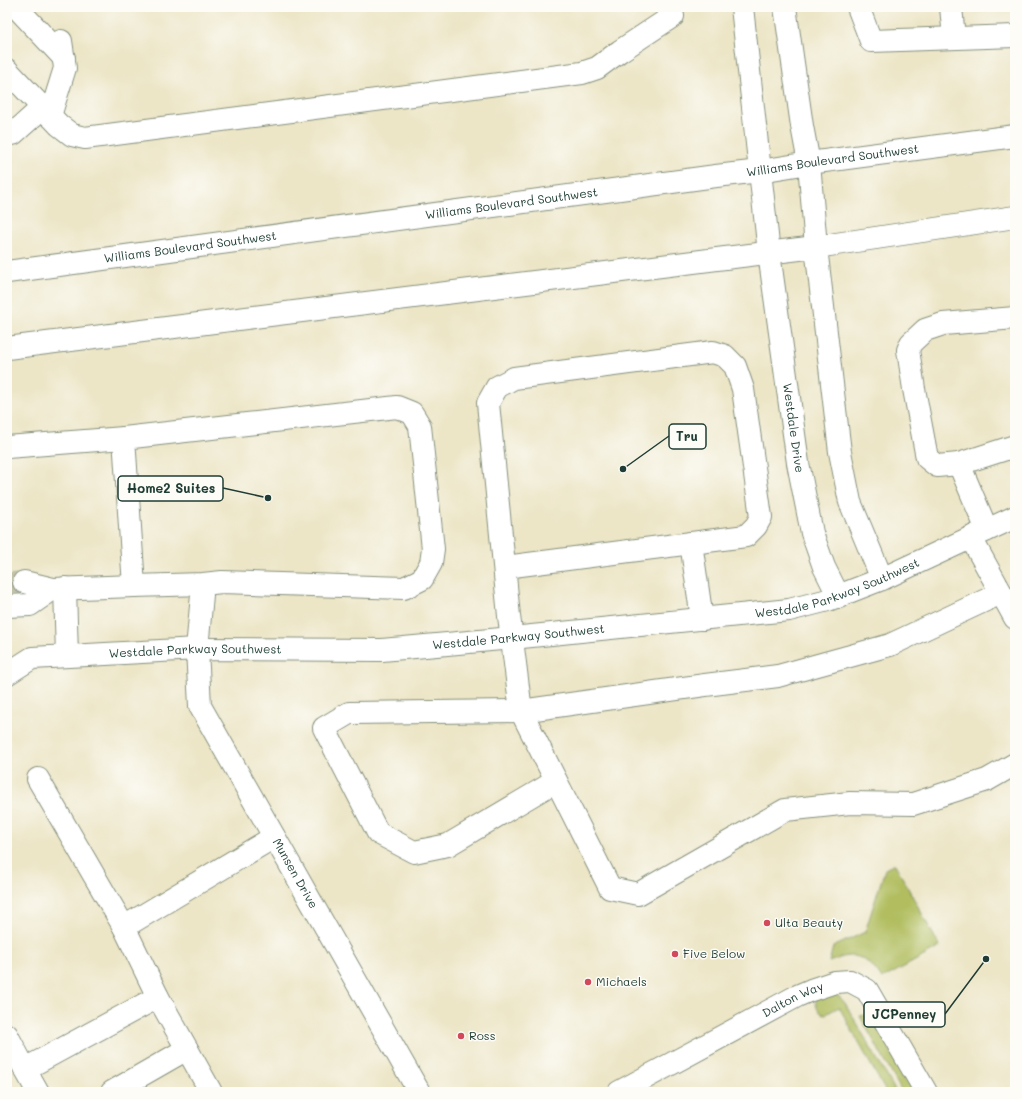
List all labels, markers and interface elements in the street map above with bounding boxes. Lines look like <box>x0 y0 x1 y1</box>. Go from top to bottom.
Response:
street label: Williams Boulevard Southwest <box>745 140 920 180</box>
street label: Williams Boulevard Southwest <box>424 183 599 222</box>
street label: Williams Boulevard Southwest <box>103 227 278 266</box>
street label: Westdale Drive <box>780 382 809 474</box>
callout: Tru <box>669 424 706 449</box>
text: Tru <box>676 427 698 444</box>
callout: Home2 Suites <box>118 476 223 501</box>
text: Home2 Suites <box>127 479 215 496</box>
street label: Westdale Parkway Southwest <box>754 554 922 620</box>
street label: Westdale Parkway Southwest <box>432 620 605 652</box>
street label: Westdale Parkway Southwest <box>108 640 282 661</box>
street label: Munsen Drive <box>270 835 322 911</box>
place label: Ulta Beauty <box>775 914 843 930</box>
marker: Ulta Beauty <box>762 918 772 928</box>
place label: Five Below <box>683 945 745 961</box>
marker: Five Below <box>670 949 680 959</box>
place label: Michaels <box>596 973 647 989</box>
marker: Michaels <box>583 977 593 987</box>
street label: Dalton Way <box>759 978 825 1020</box>
callout: JCPenney <box>864 1002 945 1027</box>
text: JCPenney <box>872 1005 936 1023</box>
place label: Ross <box>469 1027 496 1043</box>
marker: Ross <box>456 1031 466 1041</box>

